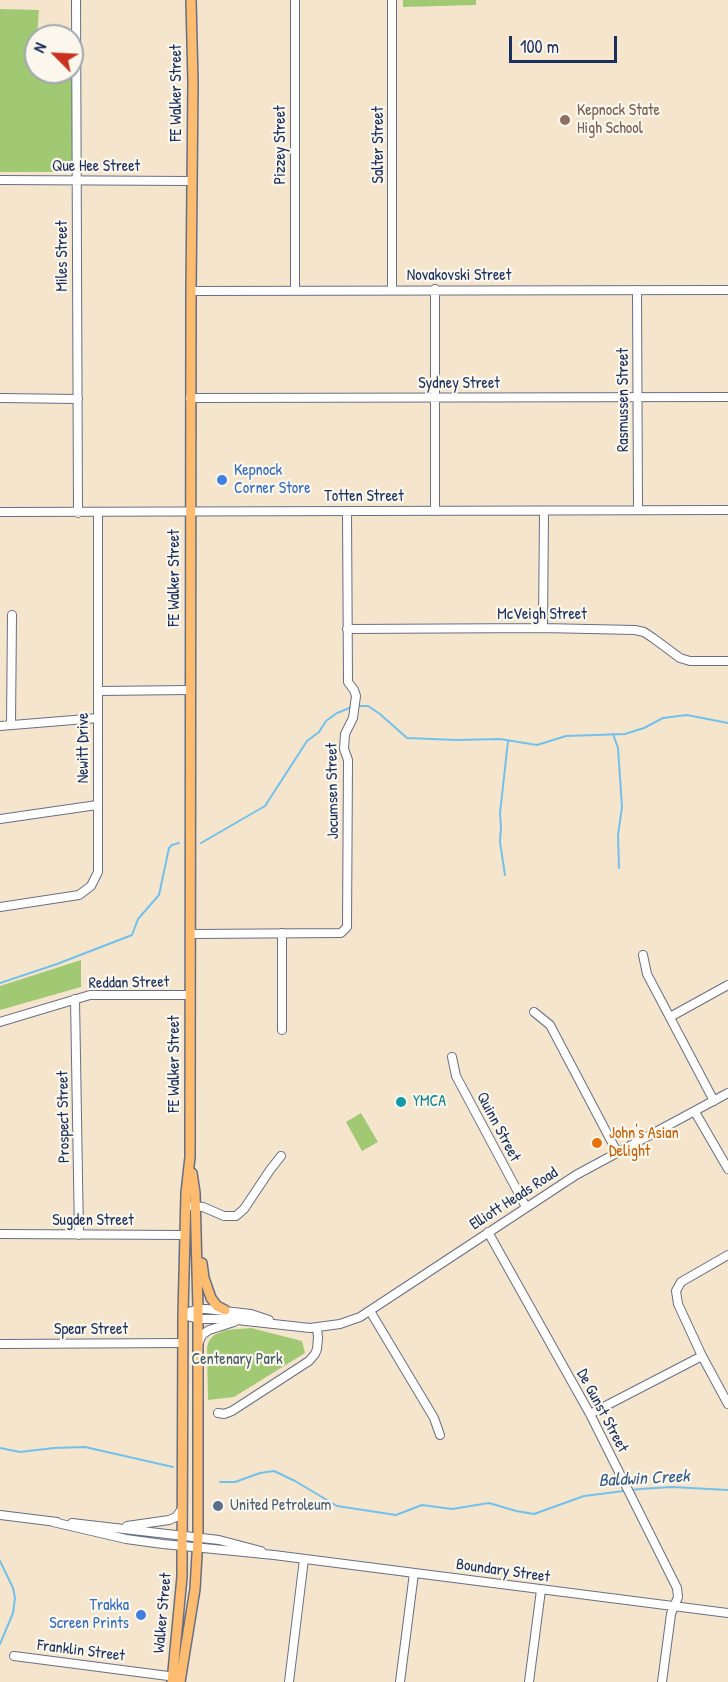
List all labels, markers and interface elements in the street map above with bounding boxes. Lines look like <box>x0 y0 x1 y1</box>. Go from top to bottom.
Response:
north arrow <box>24 24 84 84</box>
scale bar <box>512 24 620 62</box>
text: 100 m <box>520 34 559 59</box>
text: N <box>28 39 51 56</box>
street label: FE Walker Street <box>167 44 187 142</box>
place label: Kepnock State High School <box>577 101 660 139</box>
street label: Pizzey Street <box>271 105 291 185</box>
street label: Salter Street <box>369 107 389 183</box>
marker: Kepnock State High School <box>558 113 572 127</box>
street label: Que Hee Street <box>52 157 140 177</box>
street label: Miles Street <box>53 221 73 291</box>
street label: Novakovski Street <box>407 266 511 286</box>
street label: Rasmussen Street <box>614 348 634 452</box>
street label: Sydney Street <box>418 374 500 394</box>
place label: Kepnock Corner Store <box>234 461 311 499</box>
marker: Kepnock Corner Store <box>215 473 229 487</box>
street label: Totten Street <box>324 487 404 507</box>
street label: FE Walker Street <box>165 529 185 627</box>
street label: McVeigh Street <box>497 605 587 625</box>
street label: Newitt Drive <box>74 713 94 783</box>
street label: Jocumsen Street <box>323 743 343 839</box>
street label: Reddan Street <box>89 973 169 993</box>
street label: FE Walker Street <box>165 1015 185 1113</box>
street label: Prospect Street <box>54 1071 74 1163</box>
street label: Quinn Street <box>472 1089 524 1165</box>
place label: YMCA <box>413 1092 446 1112</box>
marker: YMCA <box>394 1095 408 1109</box>
place label: John's Asian Delight <box>609 1124 679 1162</box>
marker: John's Asian Delight <box>590 1136 604 1150</box>
street label: Elliott Heads Road <box>466 1163 562 1235</box>
street label: Sugden Street <box>52 1211 134 1231</box>
street label: Spear Street <box>54 1320 128 1340</box>
park label: Centenary Park <box>191 1350 283 1370</box>
street label: De Gunst Street <box>572 1366 632 1456</box>
water label: Baldwin Creek <box>598 1466 690 1492</box>
place label: United Petroleum <box>230 1496 331 1516</box>
marker: United Petroleum <box>211 1499 225 1513</box>
street label: Boundary Street <box>455 1555 551 1587</box>
street label: Walker Street <box>150 1572 176 1654</box>
place label: Trakka Screen Prints <box>49 1596 129 1634</box>
marker: Trakka Screen Prints <box>134 1608 148 1622</box>
street label: Franklin Street <box>36 1636 126 1666</box>

